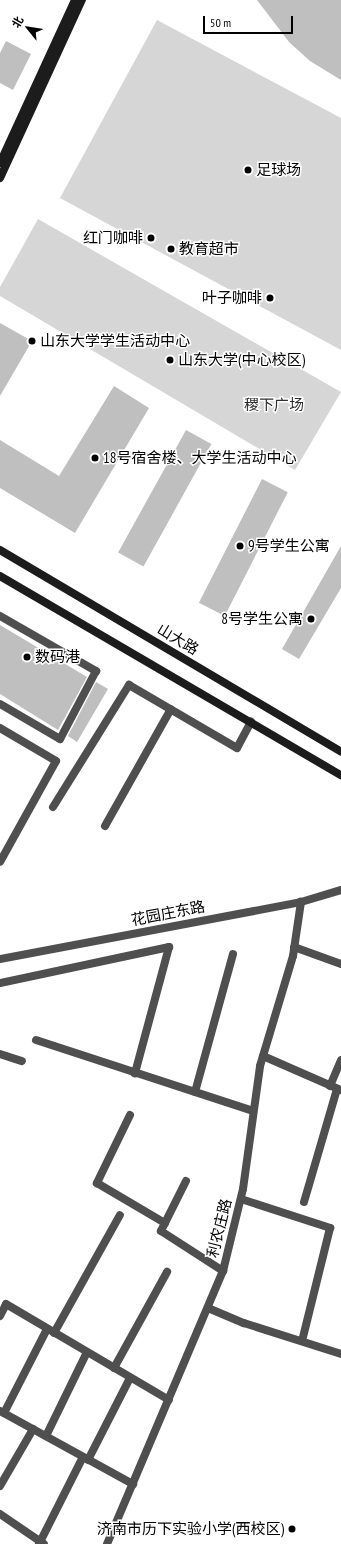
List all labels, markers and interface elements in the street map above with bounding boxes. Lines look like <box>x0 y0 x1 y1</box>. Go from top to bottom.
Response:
north arrow <box>8 8 48 48</box>
scale bar <box>205 8 295 34</box>
text: 北 <box>9 14 26 30</box>
text: 50 m <box>210 15 231 30</box>
place label: 足球场 <box>256 161 301 179</box>
marker: 足球场 <box>243 165 253 175</box>
place label: 红门咖啡 <box>83 229 143 247</box>
marker: 红门咖啡 <box>146 233 156 243</box>
place label: 教育超市 <box>179 240 239 258</box>
marker: 教育超市 <box>166 244 176 254</box>
place label: 叶子咖啡 <box>202 289 262 307</box>
marker: 叶子咖啡 <box>265 293 275 303</box>
place label: 山东大学学生活动中心 <box>40 332 190 350</box>
marker: 山东大学学生活动中心 <box>27 336 37 346</box>
place label: 山东大学(中心校区) <box>178 351 305 369</box>
marker: 山东大学(中心校区) <box>165 355 175 365</box>
park label: 稷下广场 <box>244 396 304 414</box>
place label: 18号宿舍楼、大学生活动中心 <box>103 449 296 467</box>
marker: 18号宿舍楼、大学生活动中心 <box>90 453 100 463</box>
place label: 9号学生公寓 <box>248 537 330 555</box>
marker: 9号学生公寓 <box>235 541 245 551</box>
place label: 8号学生公寓 <box>221 610 303 628</box>
marker: 8号学生公寓 <box>306 614 316 624</box>
street label: 山大路 <box>154 620 202 658</box>
place label: 数码港 <box>35 648 80 666</box>
marker: 数码港 <box>22 652 32 662</box>
street label: 花园庄东路 <box>129 897 207 929</box>
street label: 利农庄路 <box>203 1197 235 1259</box>
place label: 济南市历下实验小学(西校区) <box>97 1520 284 1538</box>
marker: 济南市历下实验小学(西校区) <box>287 1524 297 1534</box>

